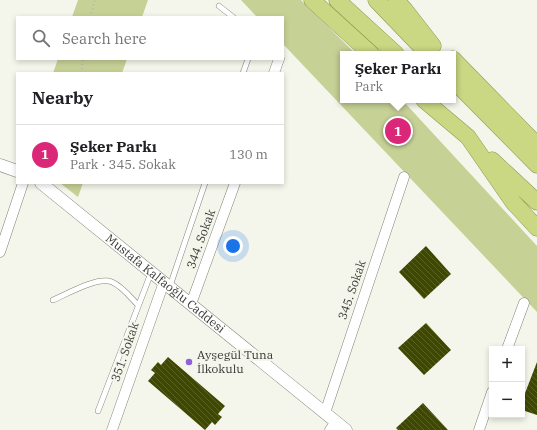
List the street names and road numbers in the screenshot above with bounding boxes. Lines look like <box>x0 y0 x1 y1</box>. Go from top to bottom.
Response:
street label: 344. Sokak <box>183 207 218 271</box>
street label: Mustafa Kalfaoğlu Caddesi <box>103 231 229 336</box>
street label: 345. Sokak <box>334 258 369 322</box>
street label: 351. Sokak <box>107 320 142 384</box>

